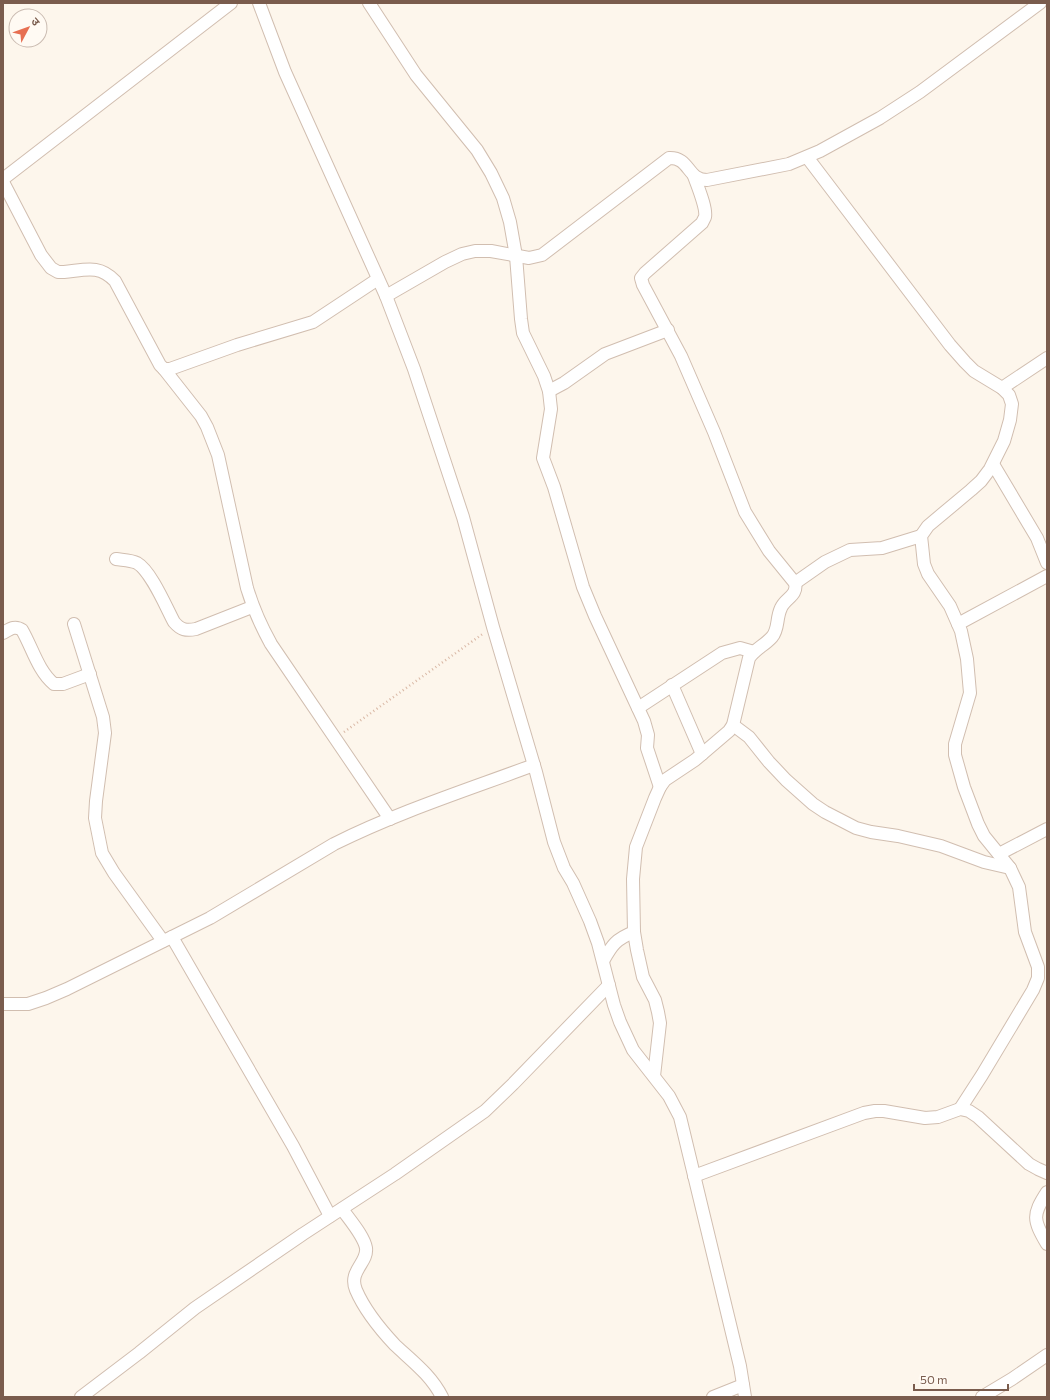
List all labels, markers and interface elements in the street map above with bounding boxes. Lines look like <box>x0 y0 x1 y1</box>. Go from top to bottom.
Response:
north arrow <box>8 8 48 48</box>
text: उ <box>29 14 43 28</box>
scale bar <box>914 1366 1008 1392</box>
text: 50 m <box>920 1372 948 1386</box>

